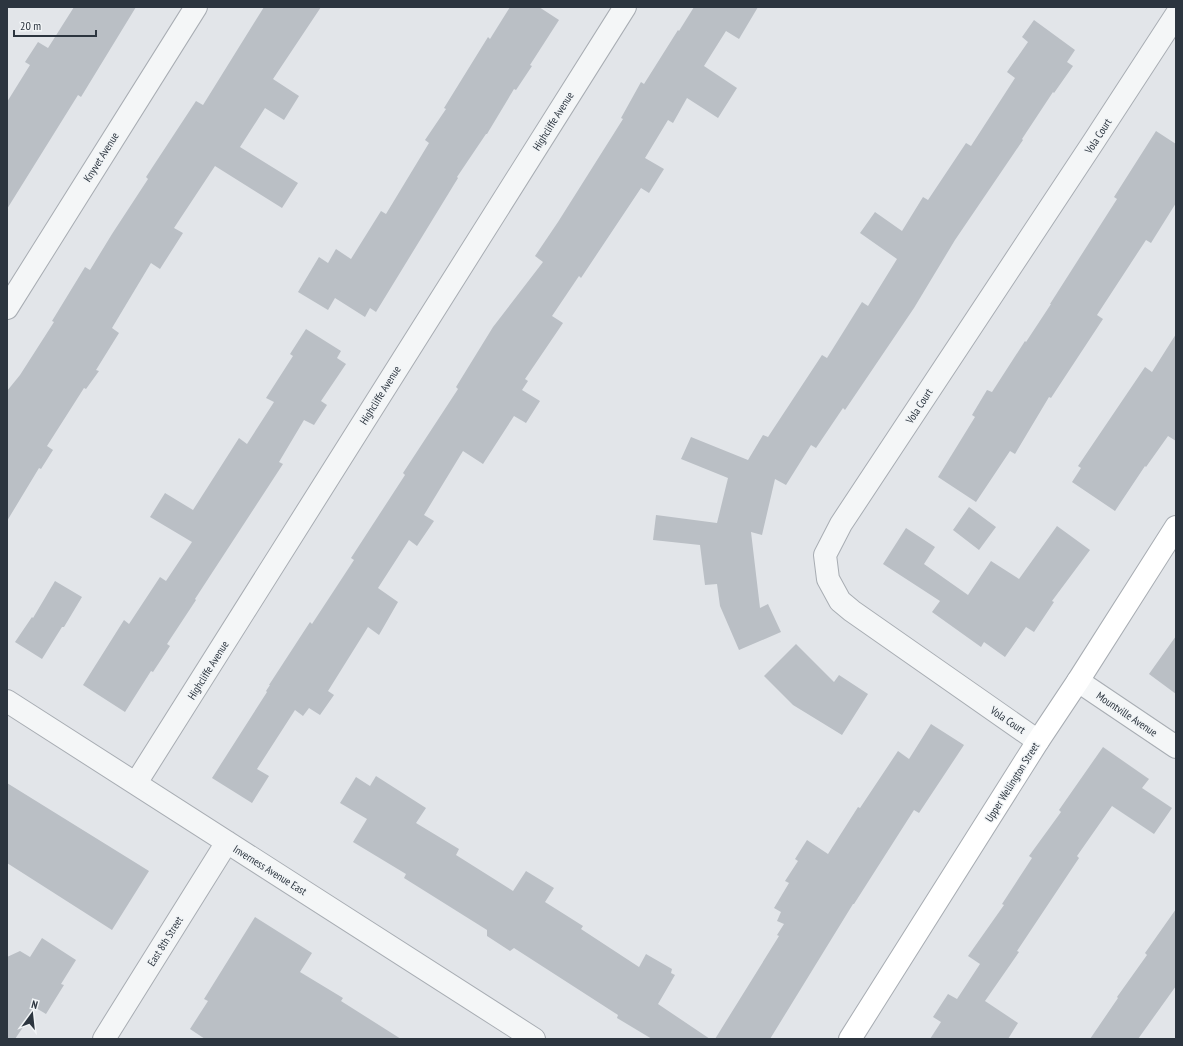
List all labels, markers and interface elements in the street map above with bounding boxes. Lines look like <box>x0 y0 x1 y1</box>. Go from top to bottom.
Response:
scale bar <box>14 12 96 38</box>
text: 20 m <box>20 18 41 33</box>
street label: Highcliffe Avenue <box>529 89 577 153</box>
street label: Vola Court <box>1081 116 1115 157</box>
street label: Knyvet Avenue <box>80 129 122 184</box>
street label: Highcliffe Avenue <box>356 363 404 427</box>
street label: Vola Court <box>902 386 936 427</box>
street label: Highcliffe Avenue <box>184 638 232 702</box>
street label: Mountville Avenue <box>1094 688 1161 740</box>
street label: Vola Court <box>987 703 1028 737</box>
street label: Upper Wellington Street <box>982 740 1042 824</box>
street label: Inverness Avenue East <box>231 842 309 898</box>
street label: East 8th Street <box>144 913 186 969</box>
north arrow <box>12 994 52 1034</box>
text: N <box>30 997 39 1012</box>

